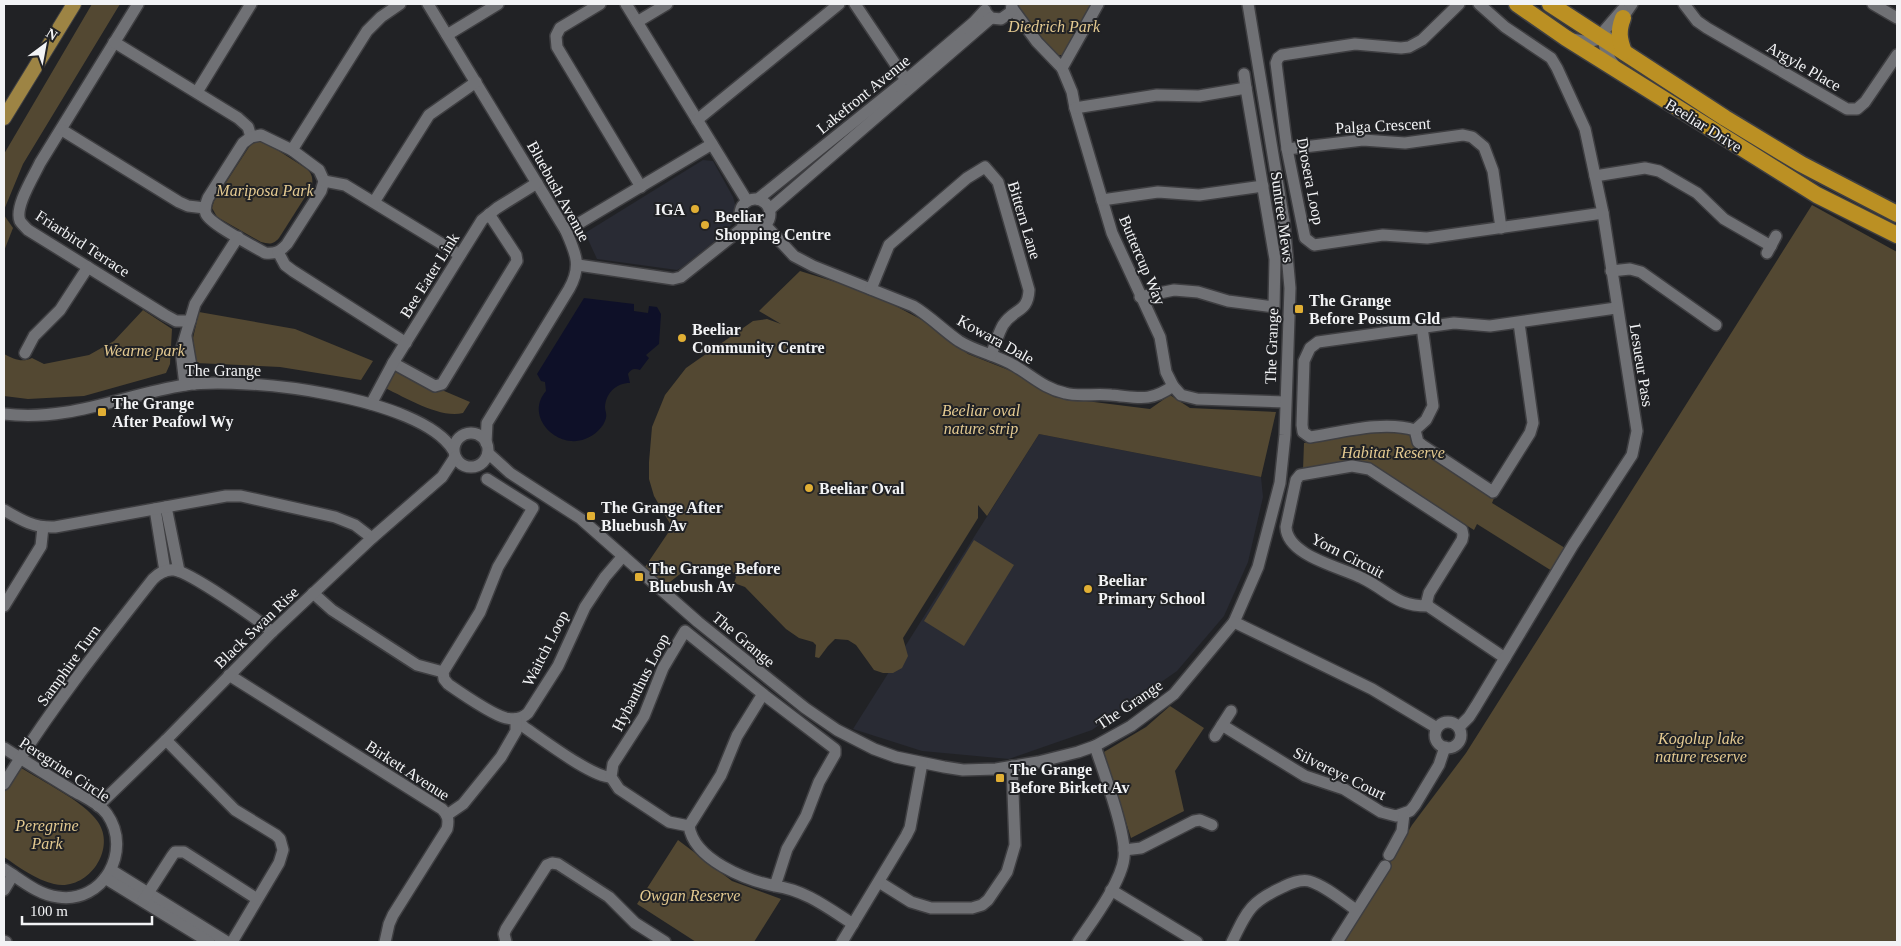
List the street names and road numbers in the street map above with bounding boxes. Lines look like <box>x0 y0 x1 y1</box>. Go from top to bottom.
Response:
street label: Argyle Place <box>1763 38 1844 95</box>
street label: Lakefront Avenue <box>813 52 913 137</box>
street label: Beeliar Drive <box>1662 95 1745 156</box>
street label: Palga Crescent <box>1335 114 1432 137</box>
street label: Drosera Loop <box>1293 136 1327 226</box>
street label: Bluebush Avenue <box>524 138 593 244</box>
street label: Suntree Mews <box>1268 170 1297 264</box>
street label: Bittern Lane <box>1005 179 1044 261</box>
street label: Friarbird Terrace <box>33 207 133 280</box>
street label: Buttercup Way <box>1115 213 1169 308</box>
street label: Bee Eater Link <box>397 230 462 321</box>
street label: The Grange <box>1262 308 1282 384</box>
street label: Kowara Dale <box>955 311 1037 367</box>
street label: Lesueur Pass <box>1627 322 1656 408</box>
street label: The Grange <box>185 362 261 380</box>
street label: Yorn Circuit <box>1308 530 1388 581</box>
street label: Black Swan Rise <box>211 583 302 671</box>
street label: Waitch Loop <box>519 608 573 689</box>
street label: The Grange <box>708 608 778 671</box>
street label: Samphire Turn <box>33 622 104 710</box>
street label: Hybanthus Loop <box>609 631 673 734</box>
street label: The Grange <box>1093 676 1166 734</box>
street label: Peregrine Circle <box>16 734 113 806</box>
street label: Birkett Avenue <box>363 737 453 804</box>
street label: Silvereye Court <box>1290 744 1389 804</box>

